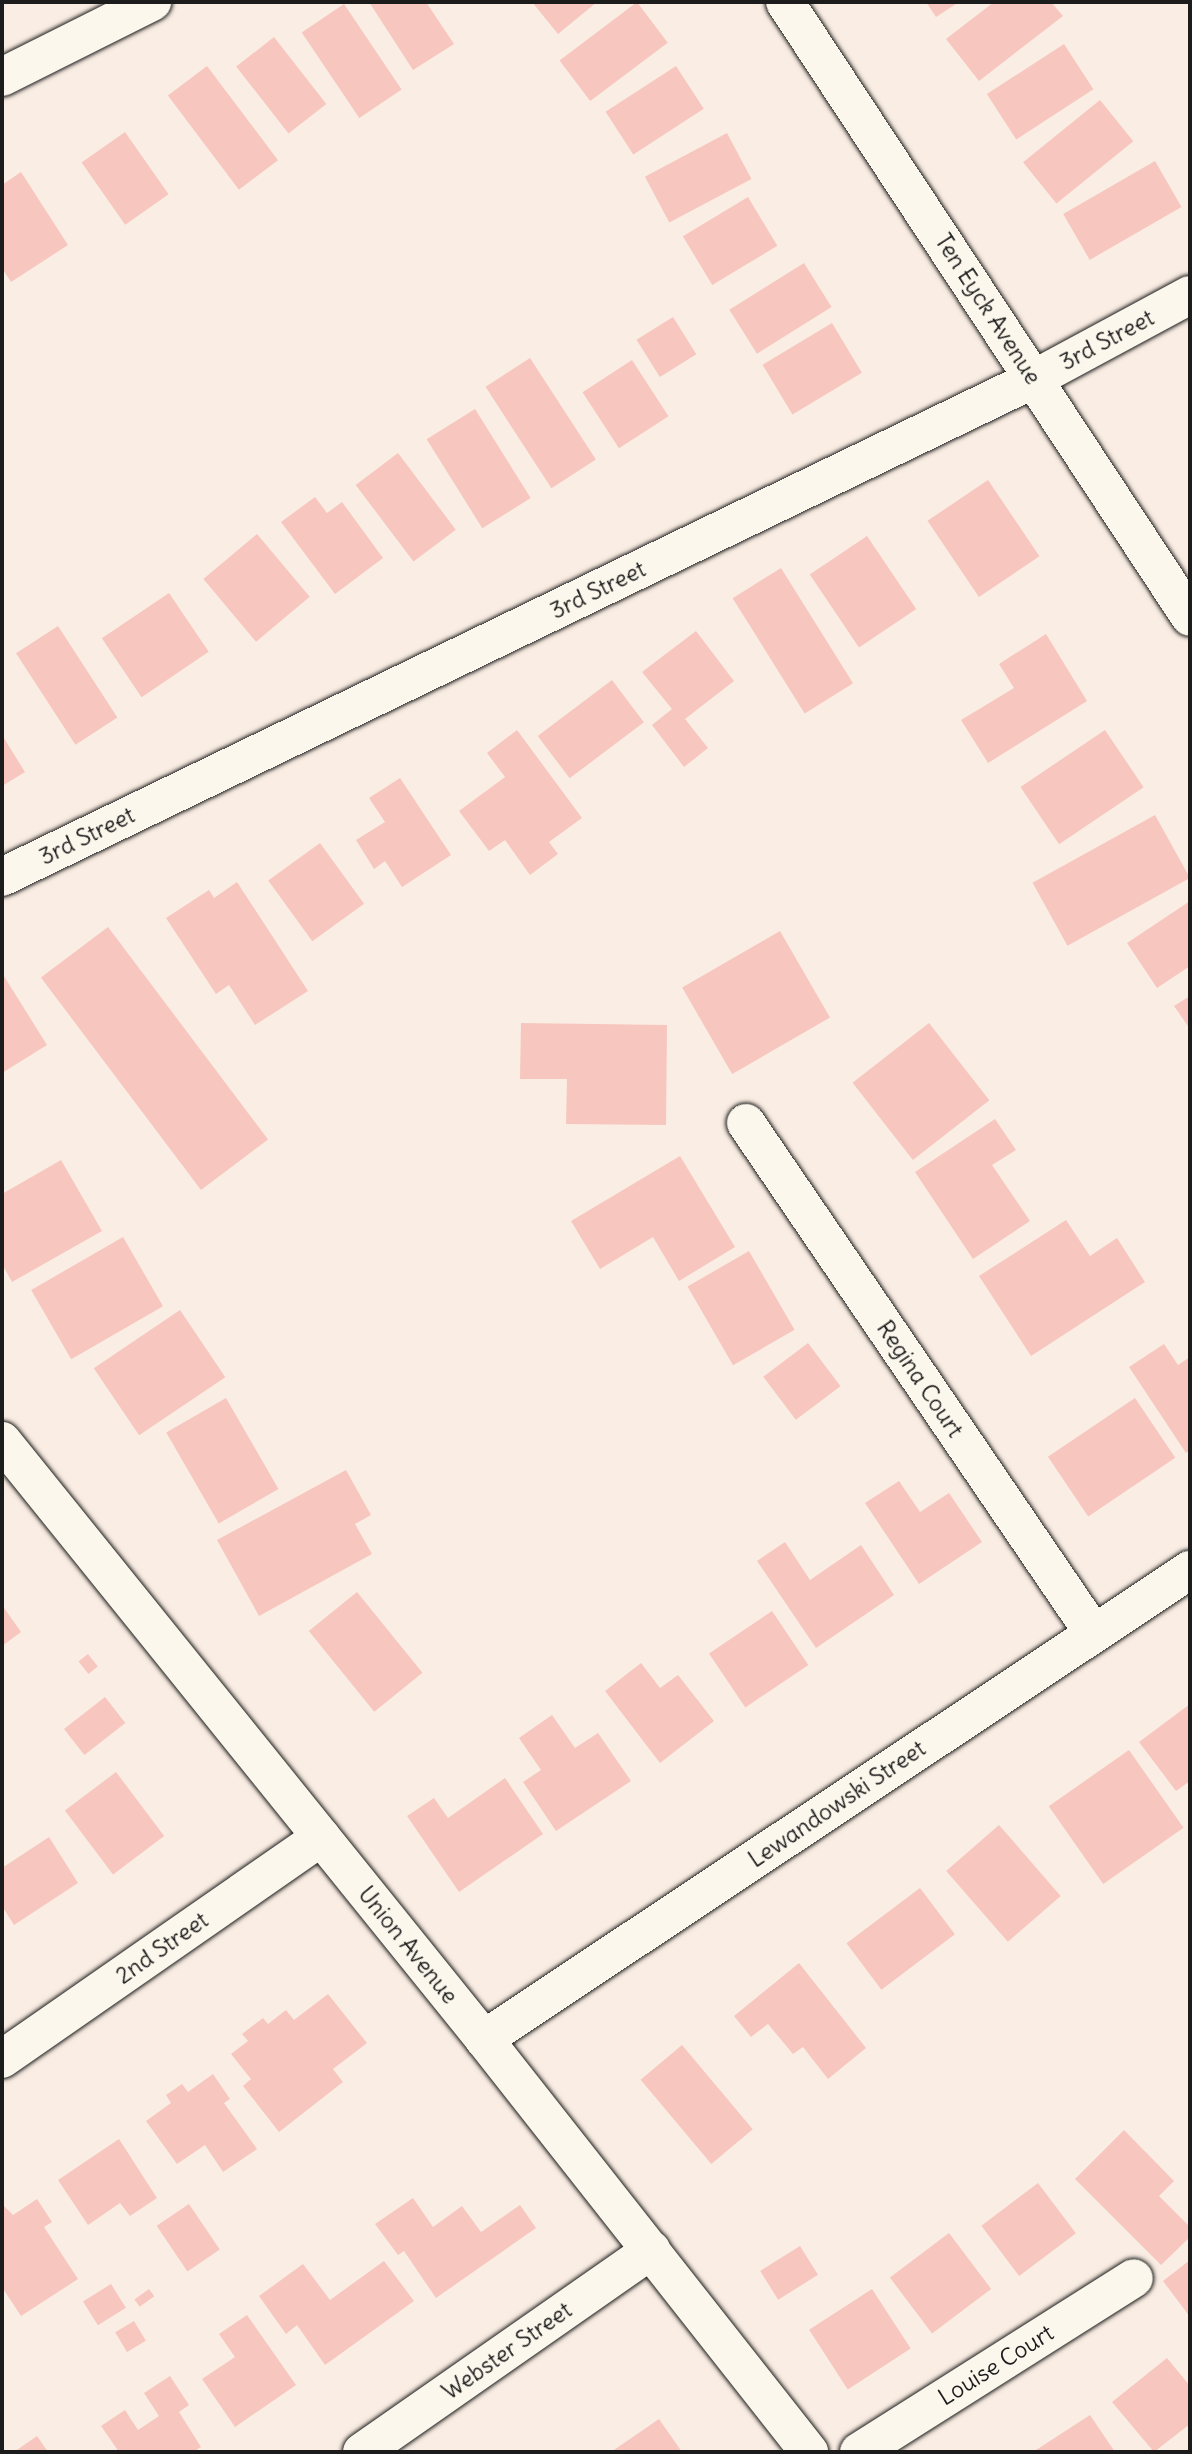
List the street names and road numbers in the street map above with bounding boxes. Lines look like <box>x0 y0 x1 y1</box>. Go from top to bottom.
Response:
street label: Ten Eyck Avenue <box>929 229 1047 389</box>
street label: 3rd Street <box>1055 304 1159 376</box>
street label: 3rd Street <box>546 555 650 625</box>
street label: 3rd Street <box>35 801 139 871</box>
street label: Regina Court <box>871 1315 969 1443</box>
street label: Lewandowski Street <box>743 1735 931 1873</box>
street label: Union Avenue <box>352 1881 464 2009</box>
street label: 2nd Street <box>111 1906 213 1990</box>
street label: Webster Street <box>437 2296 577 2406</box>
street label: Louise Court <box>933 2319 1059 2411</box>

